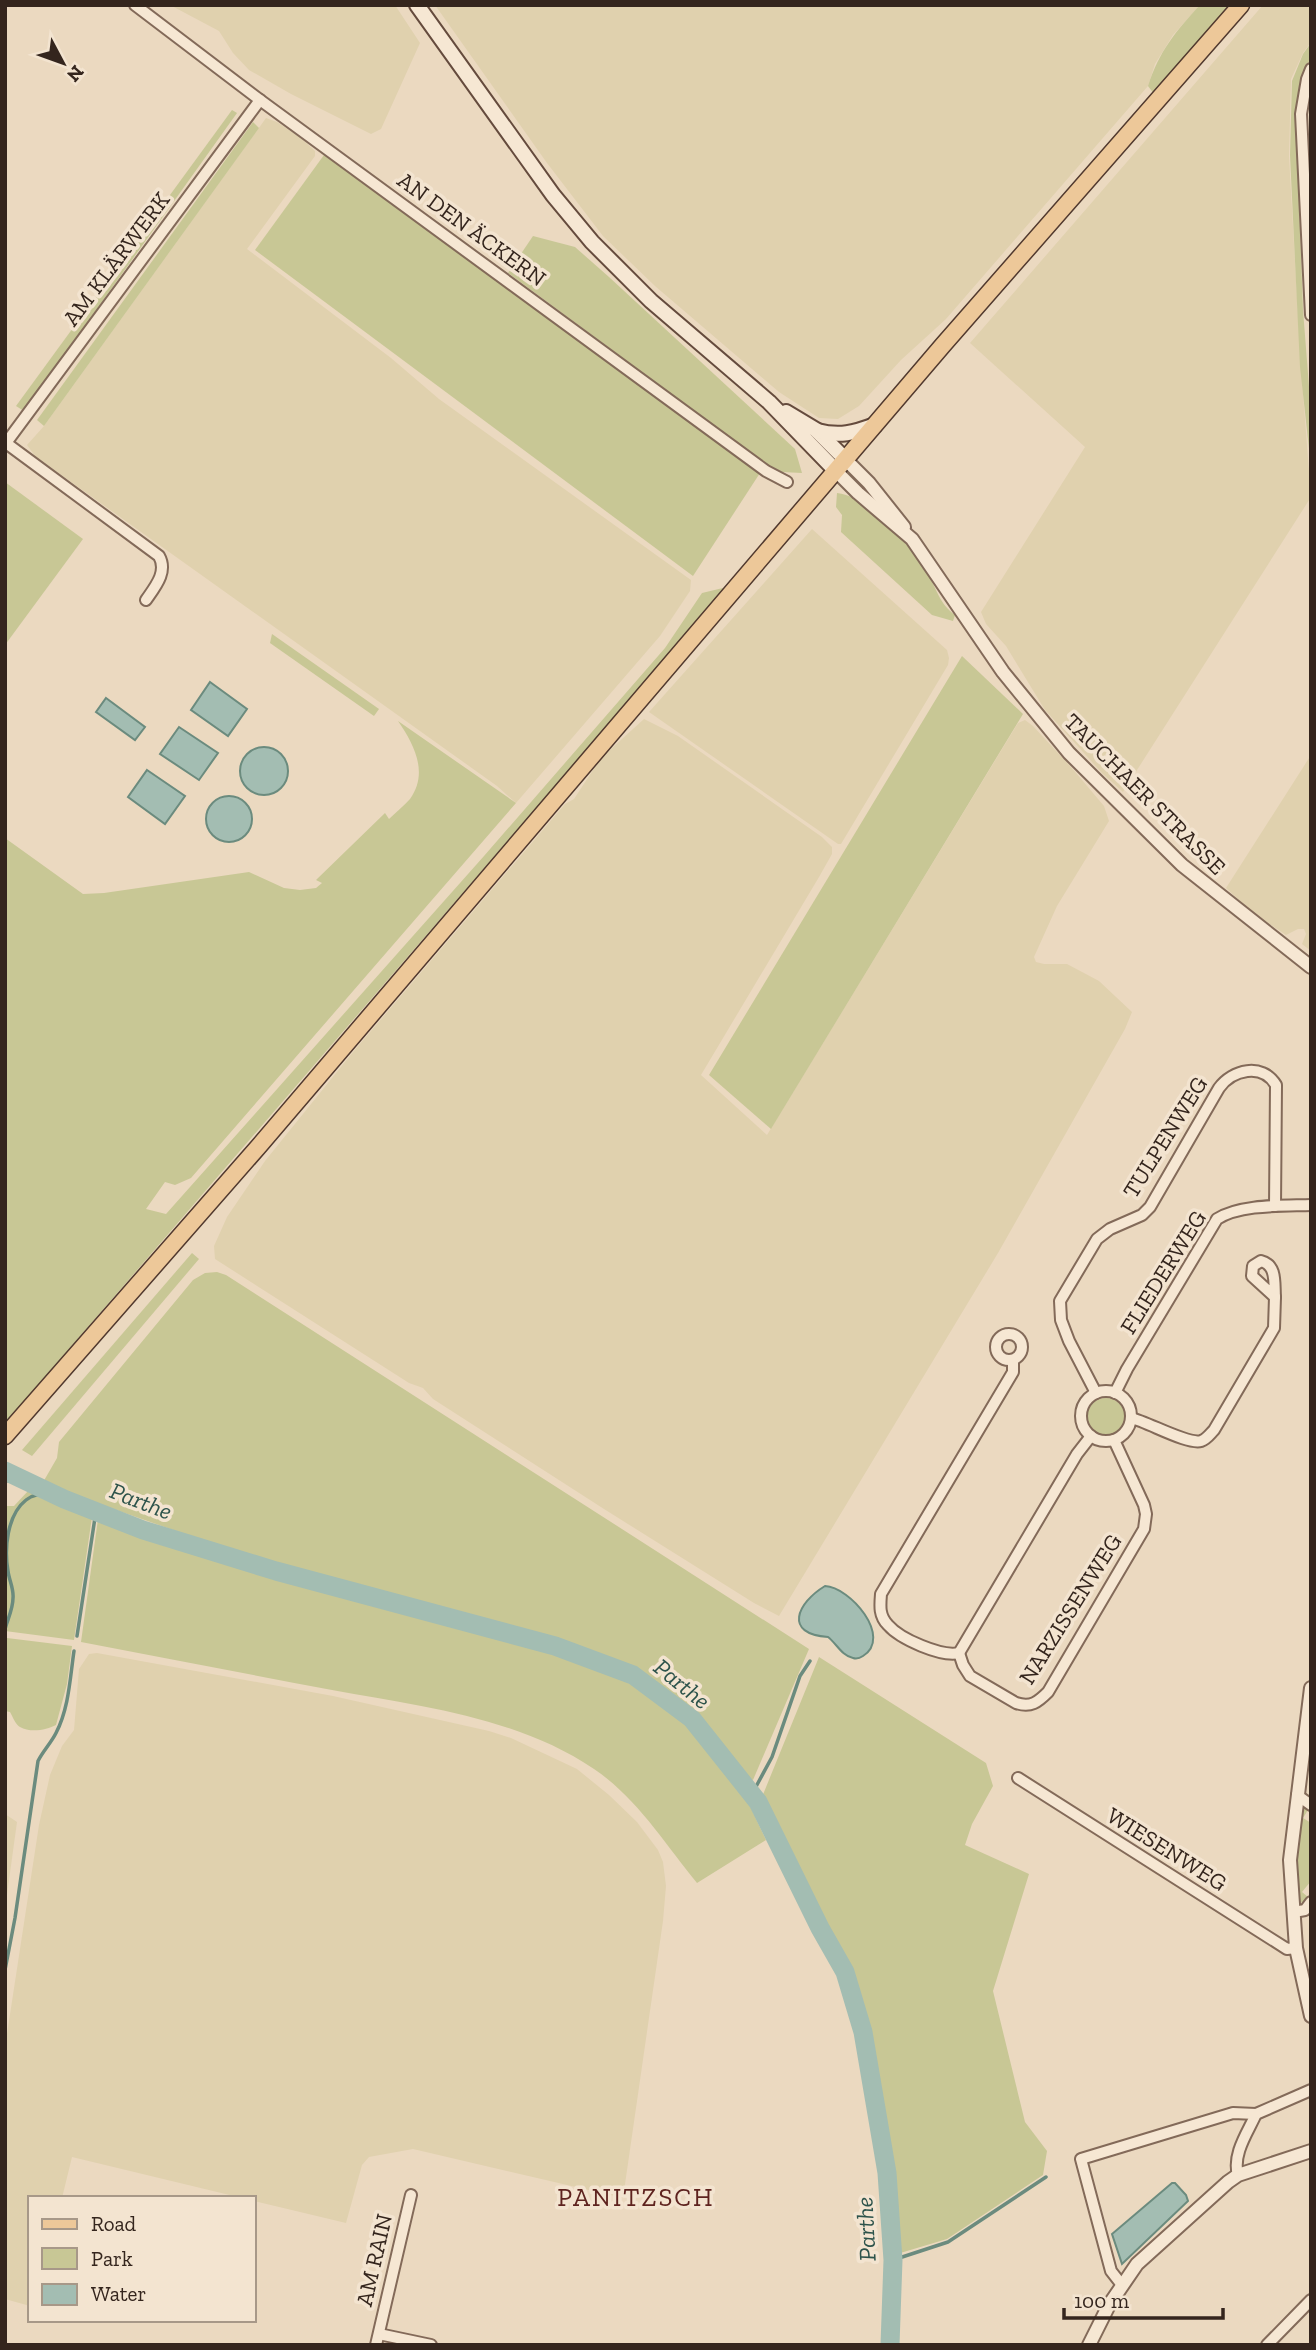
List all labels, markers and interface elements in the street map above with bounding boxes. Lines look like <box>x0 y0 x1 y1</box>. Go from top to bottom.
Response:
north arrow <box>28 28 98 98</box>
text: N <box>62 61 89 87</box>
street label: AN DEN ÄCKERN <box>392 166 552 292</box>
street label: AM KLÄRWERK <box>57 186 176 331</box>
street label: TAUCHAER STRASSE <box>1058 707 1232 881</box>
street label: TULPENWEG <box>1117 1071 1213 1203</box>
street label: FLIEDERWEG <box>1114 1205 1212 1339</box>
water label: Parthe <box>106 1475 176 1526</box>
street label: NARZISSENWEG <box>1013 1528 1128 1689</box>
water label: Parthe <box>648 1652 716 1715</box>
street label: WIESENWEG <box>1102 1801 1232 1897</box>
district label: PANITZSCH <box>557 2181 715 2213</box>
legend <box>28 2196 256 2322</box>
water label: Parthe <box>849 2196 882 2262</box>
text: Road <box>91 2211 137 2236</box>
street label: AM RAIN <box>350 2211 398 2309</box>
text: Park <box>91 2246 133 2271</box>
scale bar <box>1064 2276 1223 2320</box>
text: Water <box>91 2281 146 2306</box>
text: 100 m <box>1074 2288 1129 2313</box>

